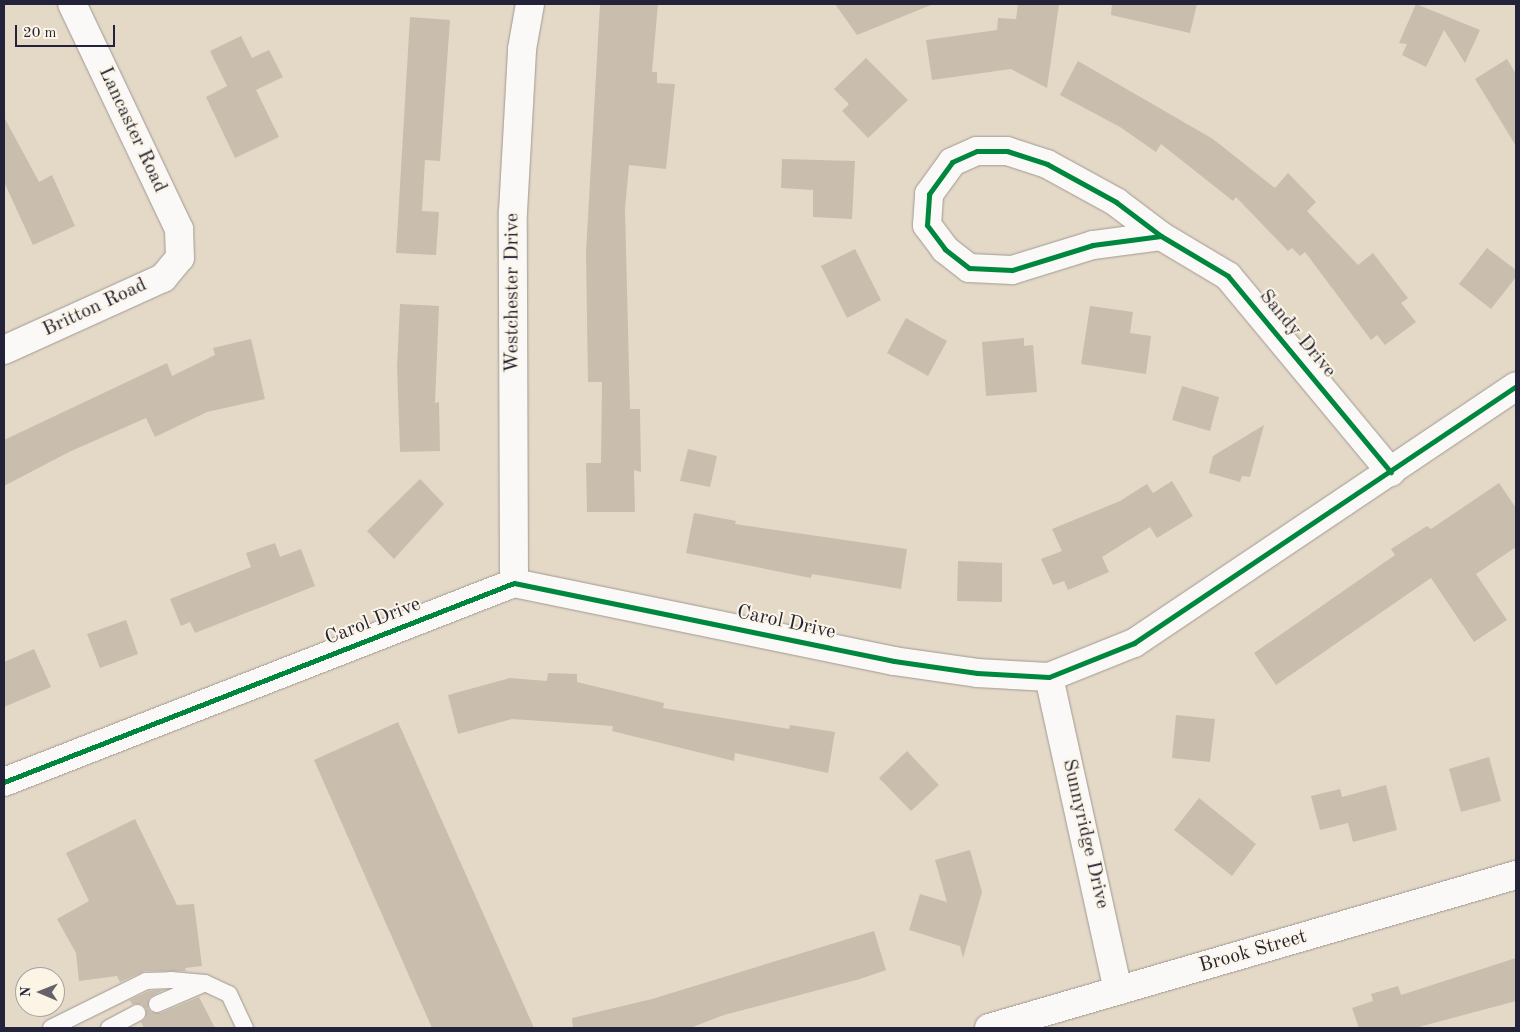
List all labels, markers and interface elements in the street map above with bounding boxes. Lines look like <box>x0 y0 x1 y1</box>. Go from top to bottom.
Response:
scale bar <box>18 15 118 47</box>
text: 20 m <box>23 26 57 41</box>
street label: Lancaster Road <box>92 63 172 197</box>
street label: Westchester Drive <box>501 213 525 373</box>
street label: Britton Road <box>39 273 151 343</box>
street label: Sandy Drive <box>1253 285 1341 383</box>
street label: Carol Drive <box>322 593 424 651</box>
street label: Carol Drive <box>734 601 838 645</box>
street label: Sunnyridge Drive <box>1056 757 1114 911</box>
street label: Brook Street <box>1196 925 1310 979</box>
north arrow <box>15 967 65 1017</box>
text: N <box>19 986 33 997</box>

